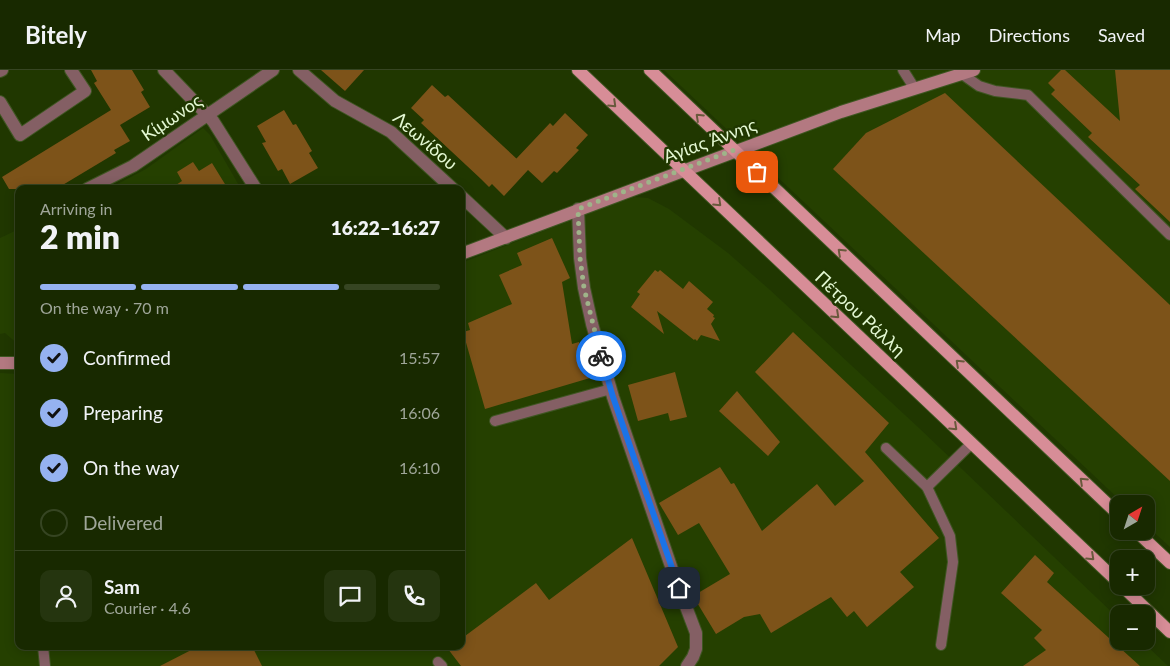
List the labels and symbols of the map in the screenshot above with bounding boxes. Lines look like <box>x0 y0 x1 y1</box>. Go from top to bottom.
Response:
street label: Κίμωνος <box>137 89 206 145</box>
one-way arrow <box>607 98 616 107</box>
street label: Λεωνίδου <box>389 106 462 174</box>
street label: Αγίας Άννης <box>660 113 760 167</box>
one-way arrow <box>696 114 705 123</box>
pin <box>736 151 778 193</box>
one-way arrow <box>713 197 722 206</box>
one-way arrow <box>838 249 847 258</box>
street label: Πέτρου Ράλλη <box>811 266 910 361</box>
one-way arrow <box>830 309 839 318</box>
courier <box>576 331 626 381</box>
one-way arrow <box>955 360 964 369</box>
one-way arrow <box>948 421 957 430</box>
one-way arrow <box>1080 478 1089 487</box>
north arrow <box>1110 495 1155 540</box>
one-way arrow <box>1086 551 1095 560</box>
pin <box>658 567 700 609</box>

